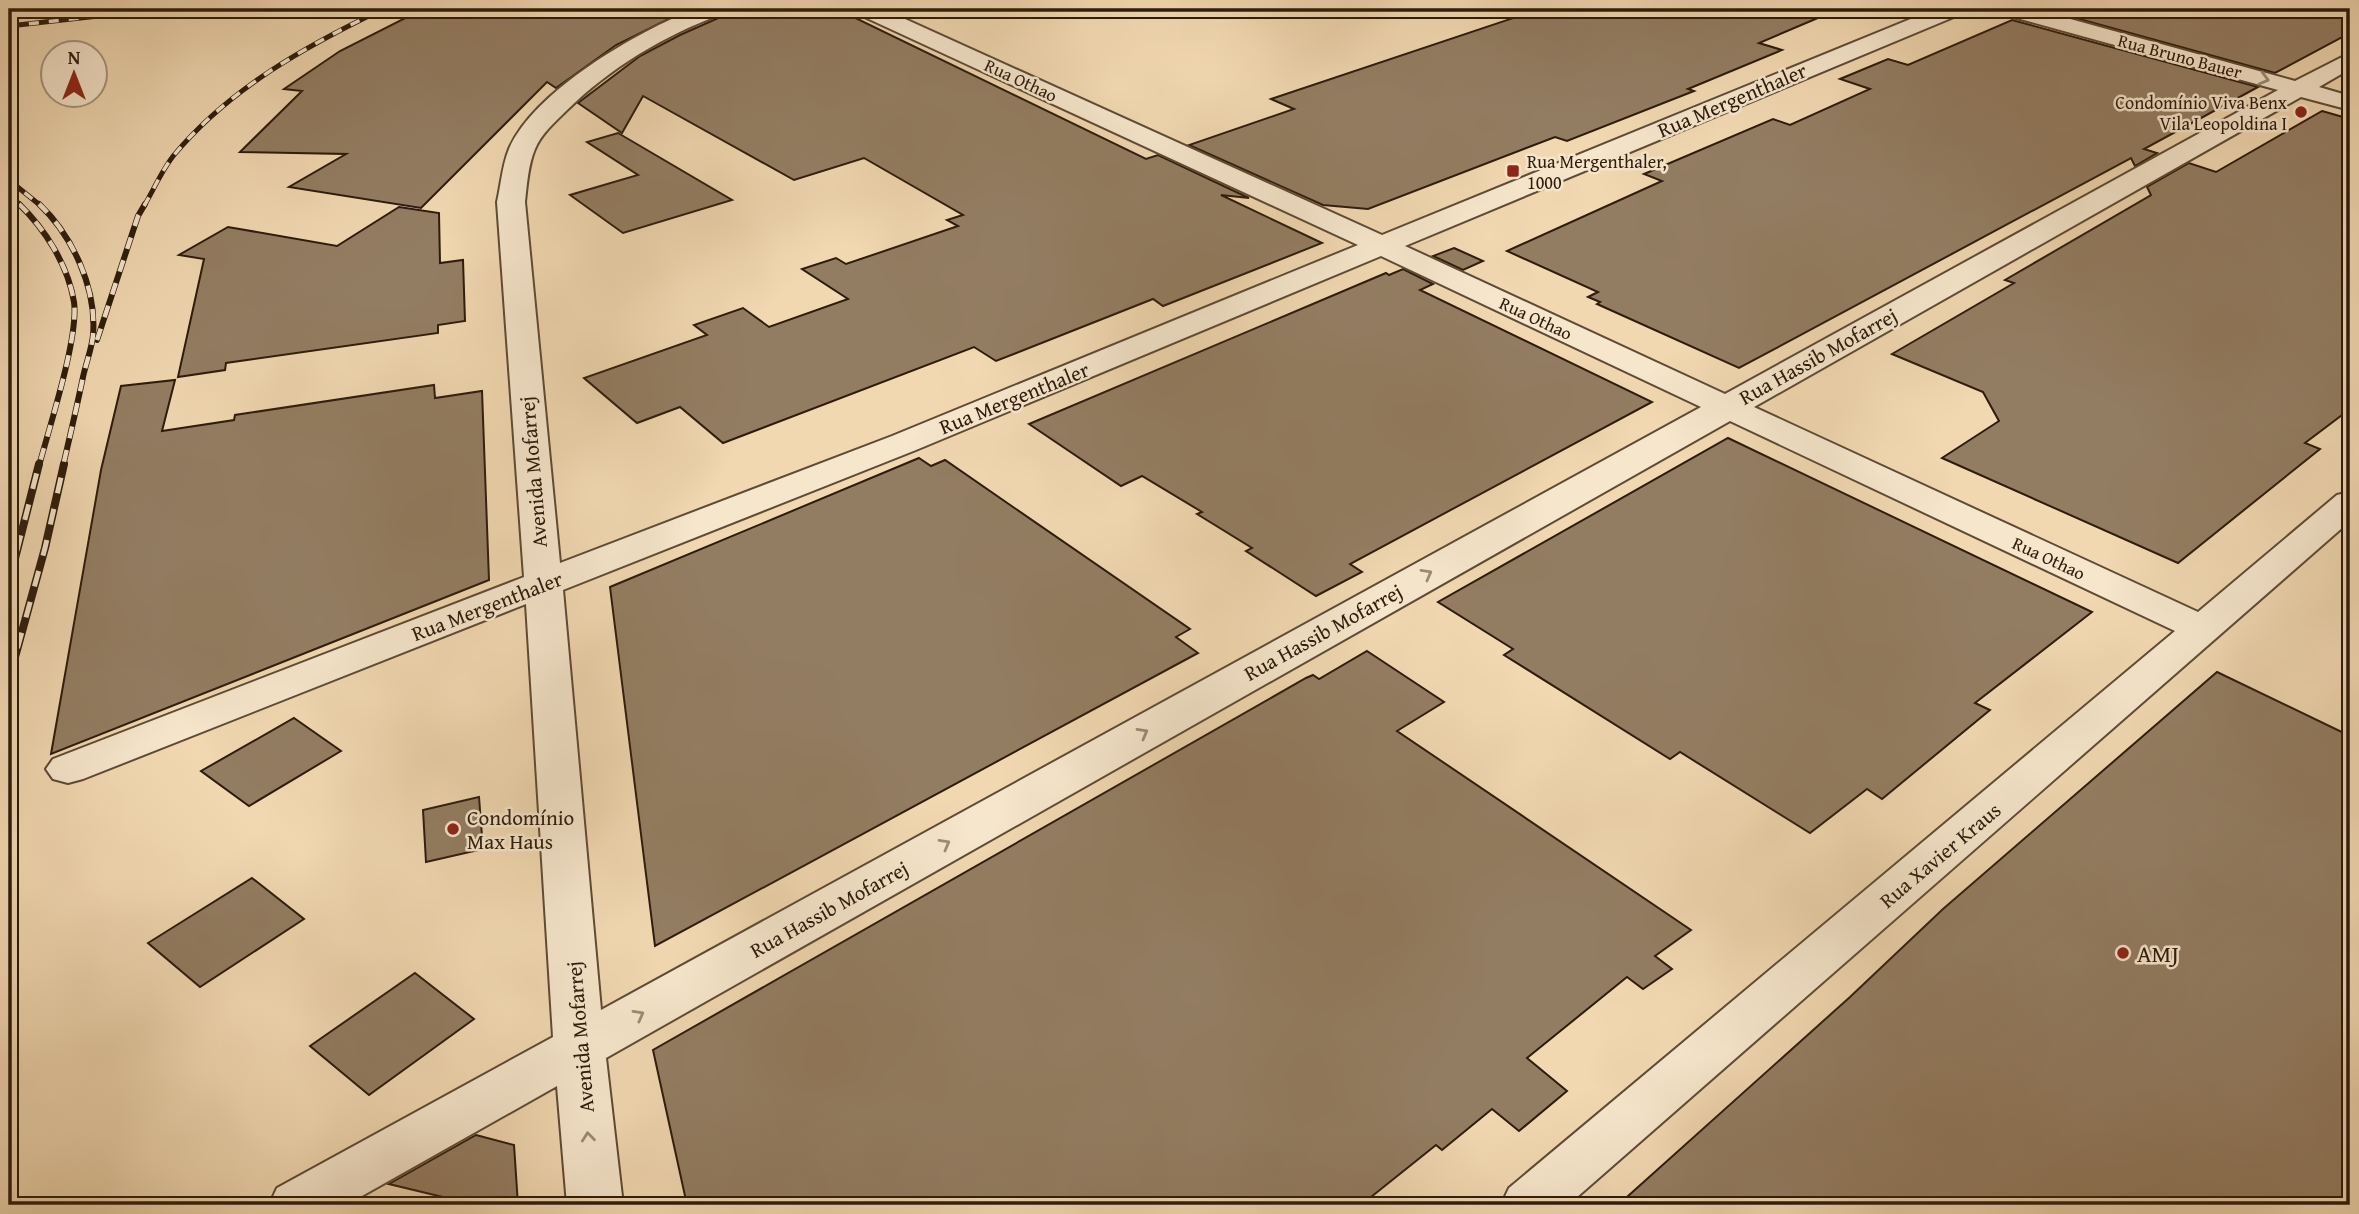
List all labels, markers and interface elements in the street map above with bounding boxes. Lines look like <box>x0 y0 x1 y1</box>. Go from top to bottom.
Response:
street label: Rua Bruno Bauer <box>2115 26 2246 86</box>
north arrow <box>38 38 108 108</box>
text: N <box>68 43 81 71</box>
street label: Rua Othao <box>980 51 1062 109</box>
street label: Rua Mergenthaler <box>1653 54 1812 145</box>
one-way arrow <box>2258 71 2270 85</box>
place label: Condomínio Viva Benx Vila Leopoldina I <box>2115 89 2288 137</box>
marker: Condomínio Viva Benx Vila Leopoldina I <box>2293 104 2309 120</box>
place label: Rua Mergenthaler, 1000 <box>1527 148 1667 196</box>
marker: Rua Mergenthaler, 1000 <box>1505 163 1521 179</box>
street label: Rua Othao <box>1495 289 1577 347</box>
street label: Rua Hassib Mofarrej <box>1733 300 1903 412</box>
street label: Rua Mergenthaler <box>934 354 1094 442</box>
street label: Avenida Mofarrej <box>511 395 555 549</box>
street label: Rua Othao <box>2008 529 2090 587</box>
street label: Rua Mergenthaler <box>407 563 567 649</box>
one-way arrow <box>1420 569 1432 582</box>
street label: Rua Hassib Mofarrej <box>1238 576 1408 688</box>
one-way arrow <box>1136 728 1148 741</box>
street label: Rua Xavier Kraus <box>1872 795 2008 915</box>
place label: Condomínio Max Haus <box>467 802 574 857</box>
marker: Condomínio Max Haus <box>445 821 461 837</box>
one-way arrow <box>937 839 950 852</box>
street label: Rua Hassib Mofarrej <box>744 853 914 965</box>
place label: AMJ <box>2137 936 2179 971</box>
marker: AMJ <box>2115 945 2131 961</box>
street label: Avenida Mofarrej <box>558 960 602 1114</box>
one-way arrow <box>632 1010 644 1023</box>
one-way arrow <box>581 1132 596 1143</box>

